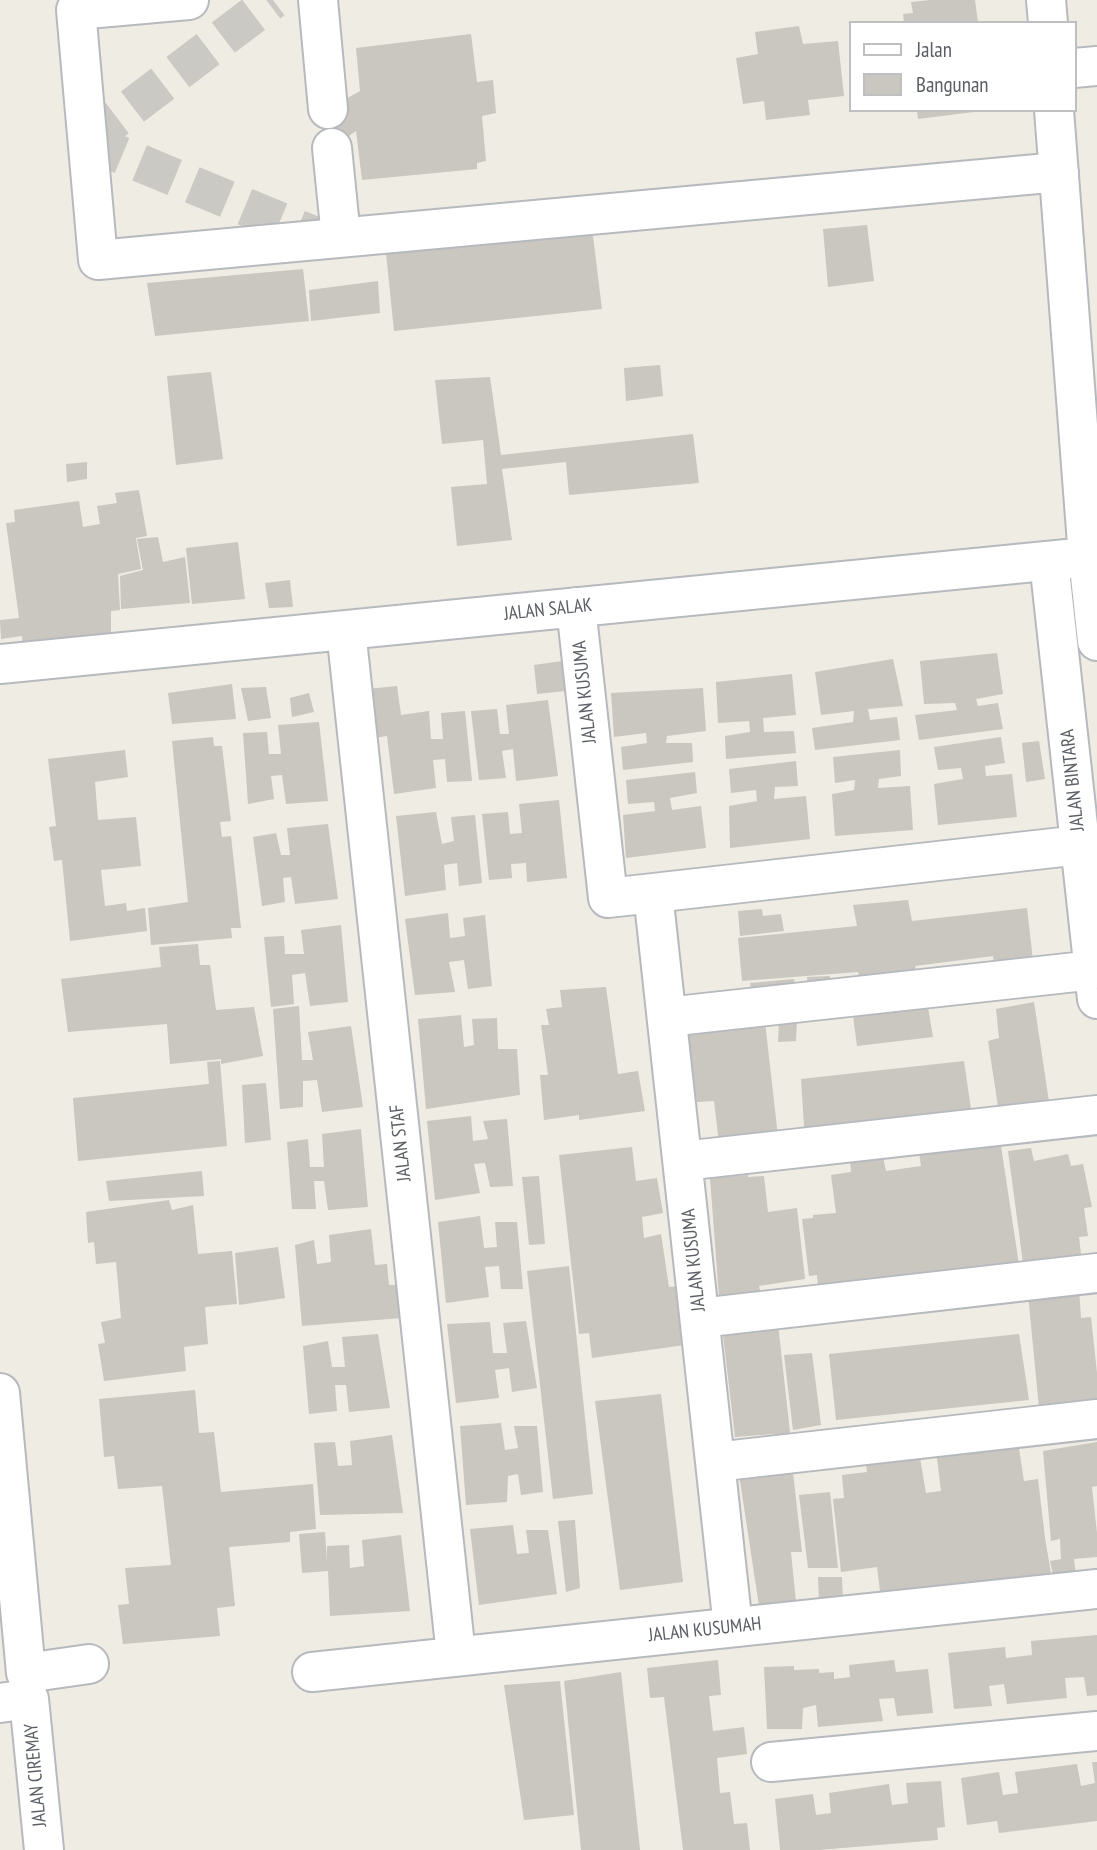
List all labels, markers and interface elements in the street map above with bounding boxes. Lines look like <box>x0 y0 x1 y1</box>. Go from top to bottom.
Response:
legend <box>848 21 1076 112</box>
text: Jalan <box>916 36 952 63</box>
text: Bangunan <box>916 71 989 98</box>
street label: JALAN SALAK <box>503 594 593 626</box>
street label: JALAN KUSUMA <box>568 639 602 745</box>
street label: JALAN BINTARA <box>1056 728 1090 832</box>
street label: JALAN STAF <box>386 1103 416 1183</box>
street label: JALAN KUSUMA <box>677 1207 711 1313</box>
street label: JALAN KUSUMAH <box>647 1613 763 1647</box>
street label: JALAN CIREMAY <box>20 1722 52 1828</box>

